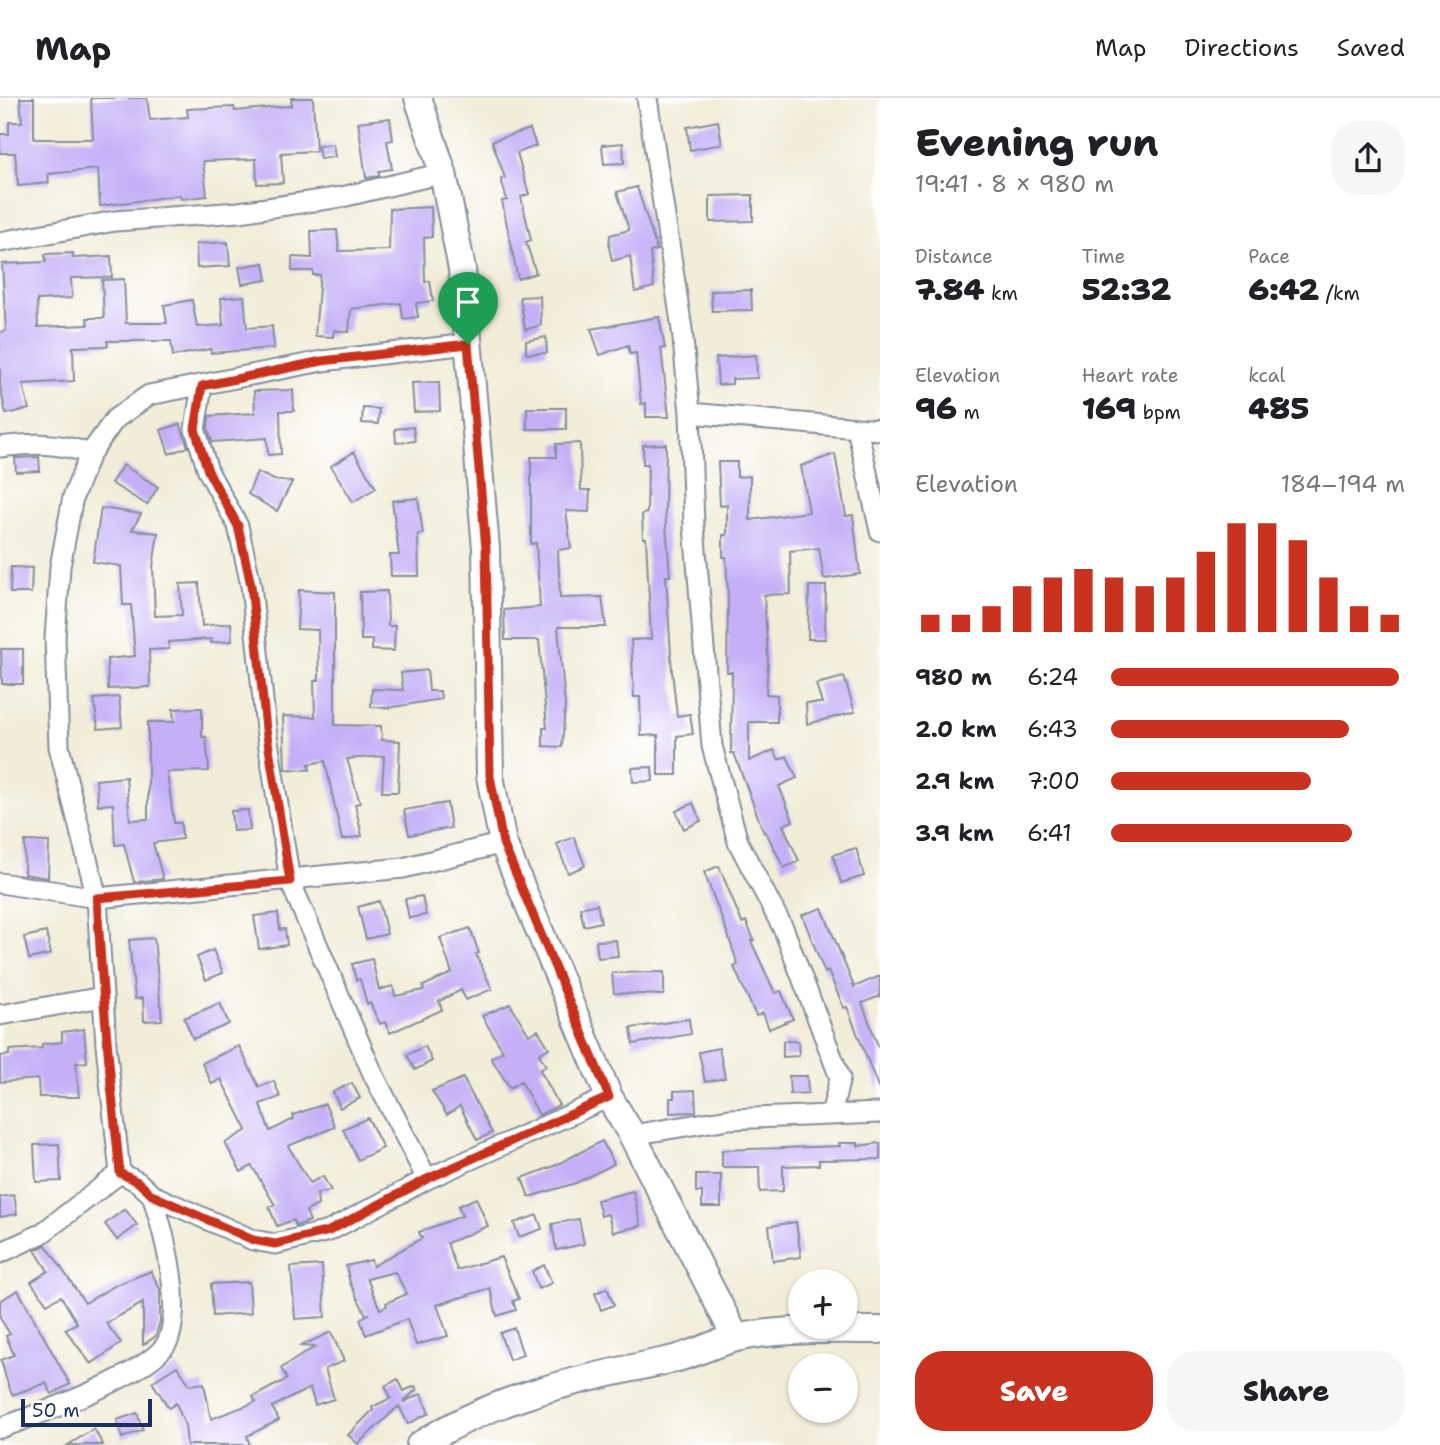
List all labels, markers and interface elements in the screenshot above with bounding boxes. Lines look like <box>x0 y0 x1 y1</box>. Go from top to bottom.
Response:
text: Map <box>35 26 111 71</box>
text: Map <box>1095 32 1146 64</box>
text: Directions <box>1184 32 1299 64</box>
text: Saved <box>1337 32 1405 64</box>
text: Evening run <box>915 117 1158 168</box>
button: share <box>1331 121 1405 195</box>
text: 19:41 · 8 × 980 m <box>915 169 1114 199</box>
text: Distance <box>915 244 993 269</box>
text: Time <box>1082 244 1125 269</box>
text: Pace <box>1248 244 1290 269</box>
text: 7.84 <box>915 269 985 310</box>
text: 52:32 <box>1082 269 1171 310</box>
text: 6:42 <box>1248 269 1319 310</box>
pin <box>438 272 498 344</box>
text: km <box>985 281 1018 306</box>
text: /km <box>1319 281 1360 306</box>
icon: arrive <box>449 283 487 321</box>
text: Elevation <box>915 363 1000 388</box>
text: Heart rate <box>1082 363 1178 388</box>
text: kcal <box>1248 363 1285 388</box>
text: 96 <box>915 388 957 429</box>
text: 169 <box>1082 388 1136 429</box>
text: 485 <box>1248 388 1309 429</box>
text: m <box>957 400 980 425</box>
text: bpm <box>1136 400 1181 425</box>
text: Elevation <box>915 469 1018 499</box>
text: 184–194 m <box>1281 469 1405 499</box>
text: 980 m <box>915 662 992 692</box>
text: 6:24 <box>1027 662 1078 692</box>
text: 2.0 km <box>915 714 997 744</box>
text: 6:43 <box>1027 714 1078 744</box>
text: 2.9 km <box>915 766 994 796</box>
text: 7:00 <box>1027 766 1080 796</box>
text: 3.9 km <box>915 818 994 848</box>
text: 6:41 <box>1027 818 1072 848</box>
map controls <box>788 1269 858 1423</box>
button: + <box>788 1269 858 1339</box>
button: Save <box>915 1351 1153 1431</box>
button: Share <box>1167 1351 1405 1431</box>
button: − <box>788 1353 858 1423</box>
scale bar <box>21 1396 152 1428</box>
text: 50 m <box>32 1398 80 1423</box>

